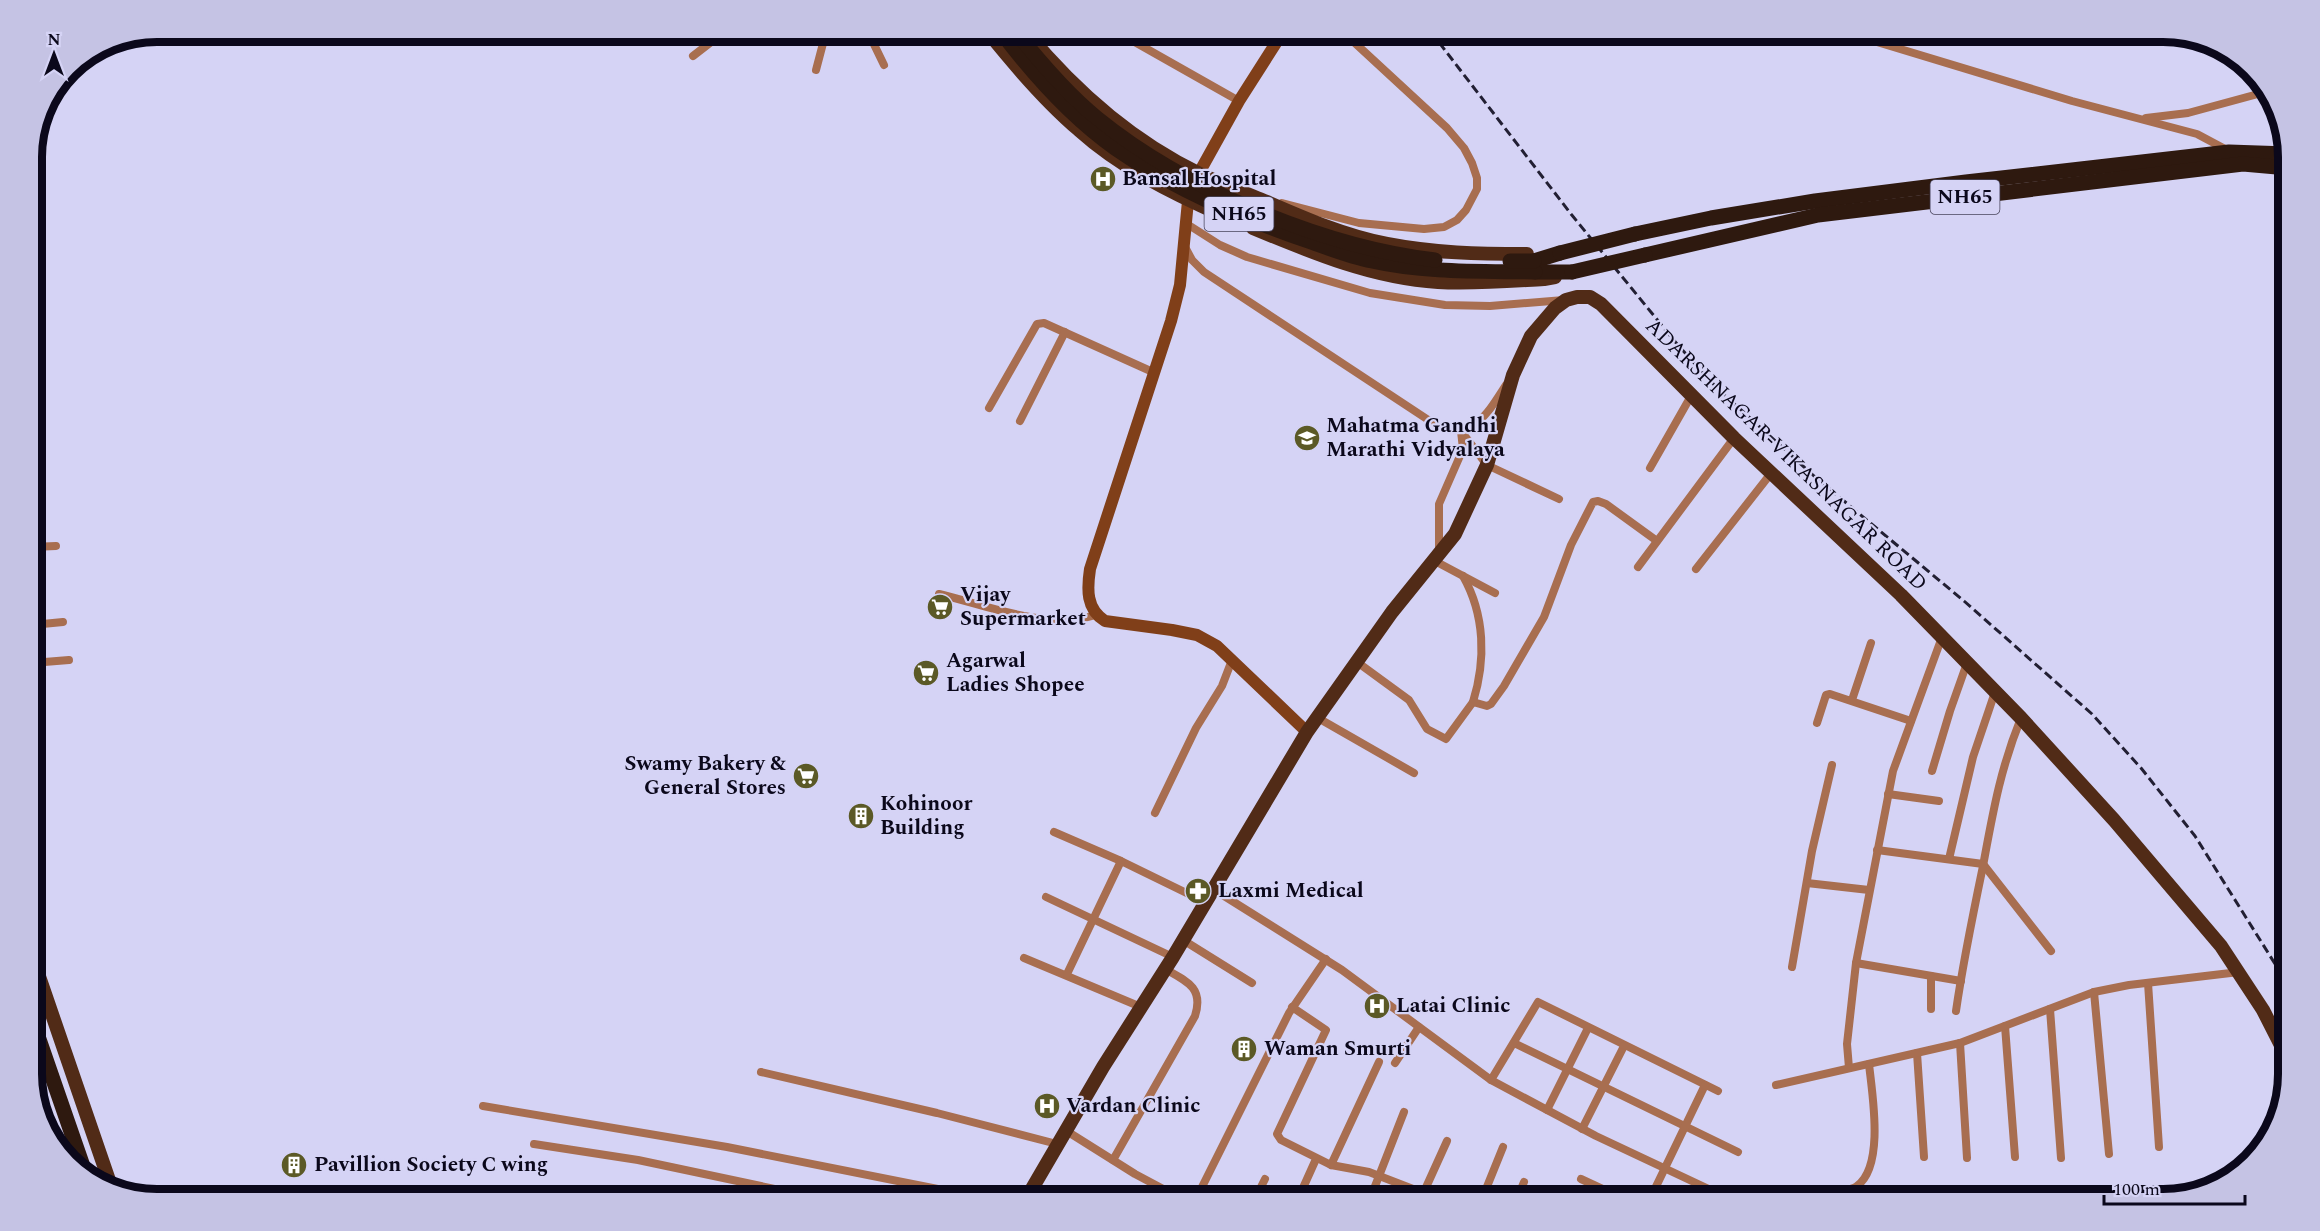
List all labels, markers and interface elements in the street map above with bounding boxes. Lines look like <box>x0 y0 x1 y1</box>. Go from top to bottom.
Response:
north arrow <box>24 24 84 84</box>
text: N <box>47 28 61 52</box>
place label: Bansal Hospital <box>1122 163 1276 195</box>
hospital icon: Bansal Hospital <box>1088 164 1118 194</box>
road number: NH65 <box>1930 180 2000 214</box>
road number: NH65 <box>1204 197 1274 231</box>
street label: ADARSHNAGAR-VIKASNAGAR ROAD <box>1638 311 1934 599</box>
place label: Mahatma Gandhi Marathi Vidyalaya <box>1326 410 1505 466</box>
school or university icon: Mahatma Gandhi Marathi Vidyalaya <box>1292 423 1322 453</box>
place label: Vijay Supermarket <box>960 579 1086 635</box>
supermarket icon: Vijay Supermarket <box>925 592 955 622</box>
place label: Agarwal Ladies Shopee <box>946 645 1085 701</box>
supermarket icon: Agarwal Ladies Shopee <box>911 658 941 688</box>
place label: Swamy Bakery & General Stores <box>624 748 786 804</box>
supermarket icon: Swamy Bakery & General Stores <box>791 761 821 791</box>
place label: Kohinoor Building <box>880 788 972 844</box>
building icon: Kohinoor Building <box>846 801 876 831</box>
place label: Laxmi Medical <box>1218 875 1364 907</box>
pharmacy icon: Laxmi Medical <box>1183 876 1213 906</box>
place label: Latai Clinic <box>1396 990 1510 1022</box>
hospital icon: Latai Clinic <box>1362 991 1392 1021</box>
place label: Waman Smurti <box>1264 1033 1411 1065</box>
building icon: Waman Smurti <box>1229 1034 1259 1064</box>
place label: Vardan Clinic <box>1066 1090 1201 1122</box>
hospital icon: Vardan Clinic <box>1032 1091 1062 1121</box>
place label: Pavillion Society C wing <box>314 1149 548 1181</box>
building icon: Pavillion Society C wing <box>279 1150 309 1180</box>
scale bar <box>2104 1168 2245 1206</box>
text: 100 m <box>2113 1176 2160 1203</box>

